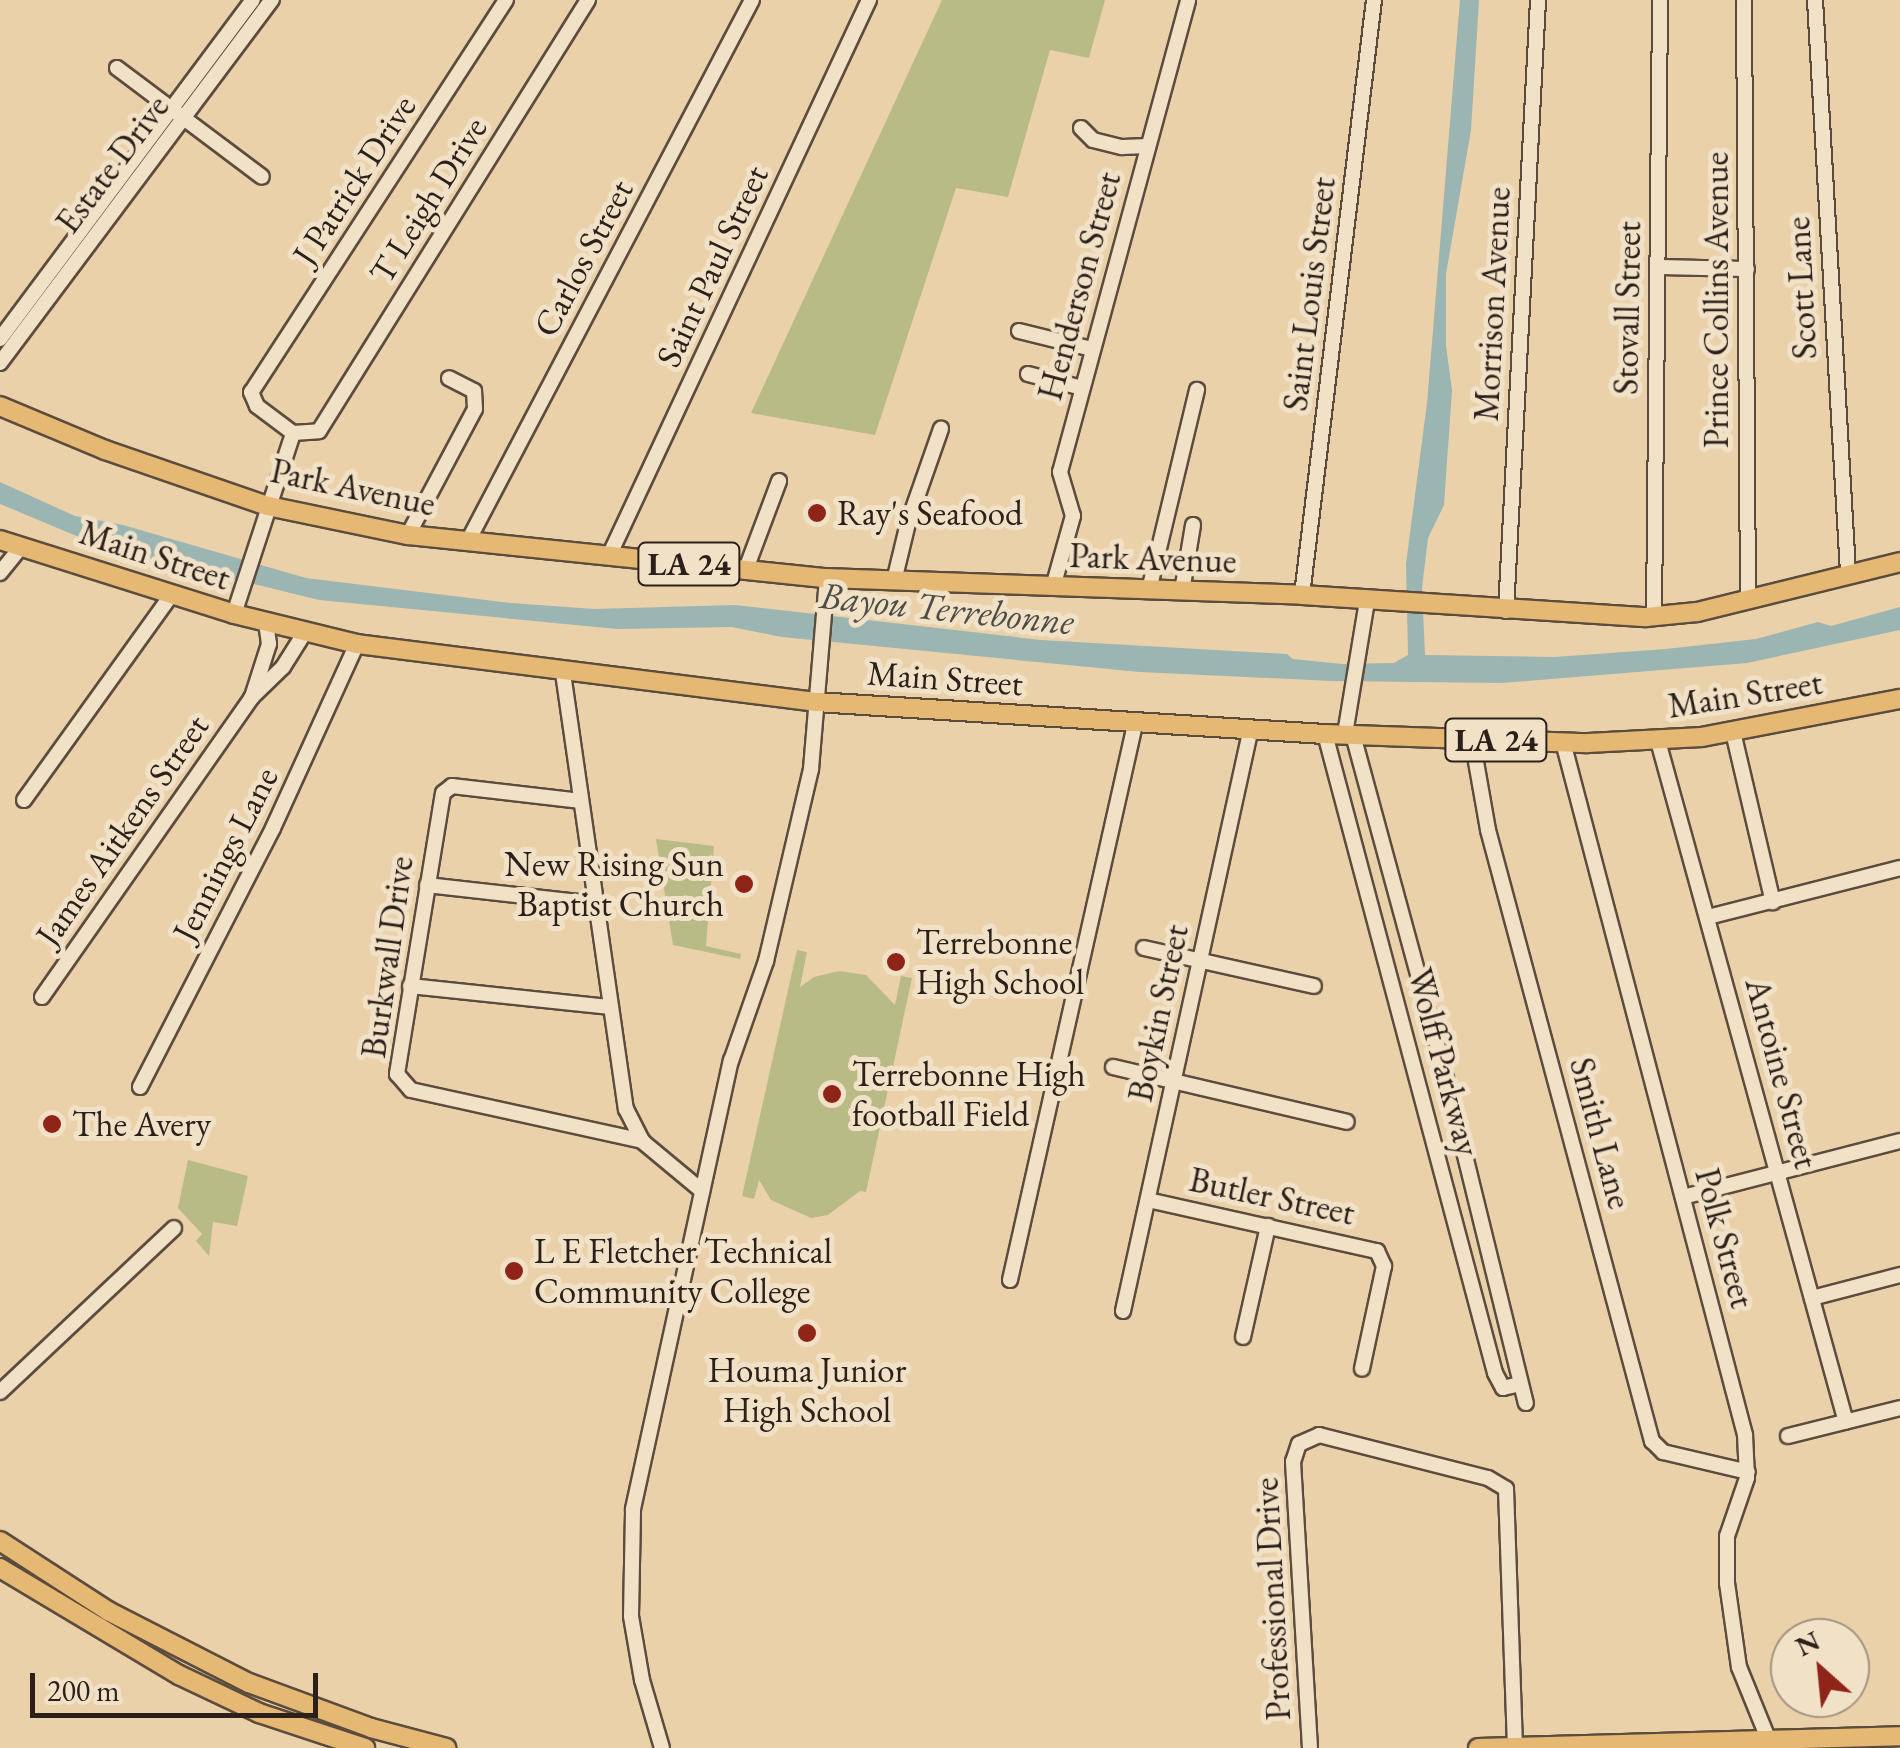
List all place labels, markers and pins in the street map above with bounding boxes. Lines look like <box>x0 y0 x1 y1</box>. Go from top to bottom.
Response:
place label: Ray's Seafood <box>837 492 1023 534</box>
marker: Ray's Seafood <box>806 502 828 524</box>
place label: New Rising Sun Baptist Church <box>504 843 724 925</box>
marker: New Rising Sun Baptist Church <box>733 873 755 895</box>
place label: Terrebonne High School <box>916 921 1084 1003</box>
marker: Terrebonne High School <box>885 951 907 973</box>
place label: Terrebonne High football Field <box>852 1053 1086 1135</box>
marker: Terrebonne High football Field <box>821 1083 843 1105</box>
place label: The Avery <box>72 1103 211 1145</box>
marker: The Avery <box>41 1113 63 1135</box>
place label: L E Fletcher Technical Community College <box>534 1230 832 1312</box>
marker: L E Fletcher Technical Community College <box>503 1260 525 1282</box>
marker: Houma Junior High School <box>796 1322 818 1344</box>
place label: Houma Junior High School <box>708 1349 906 1431</box>

